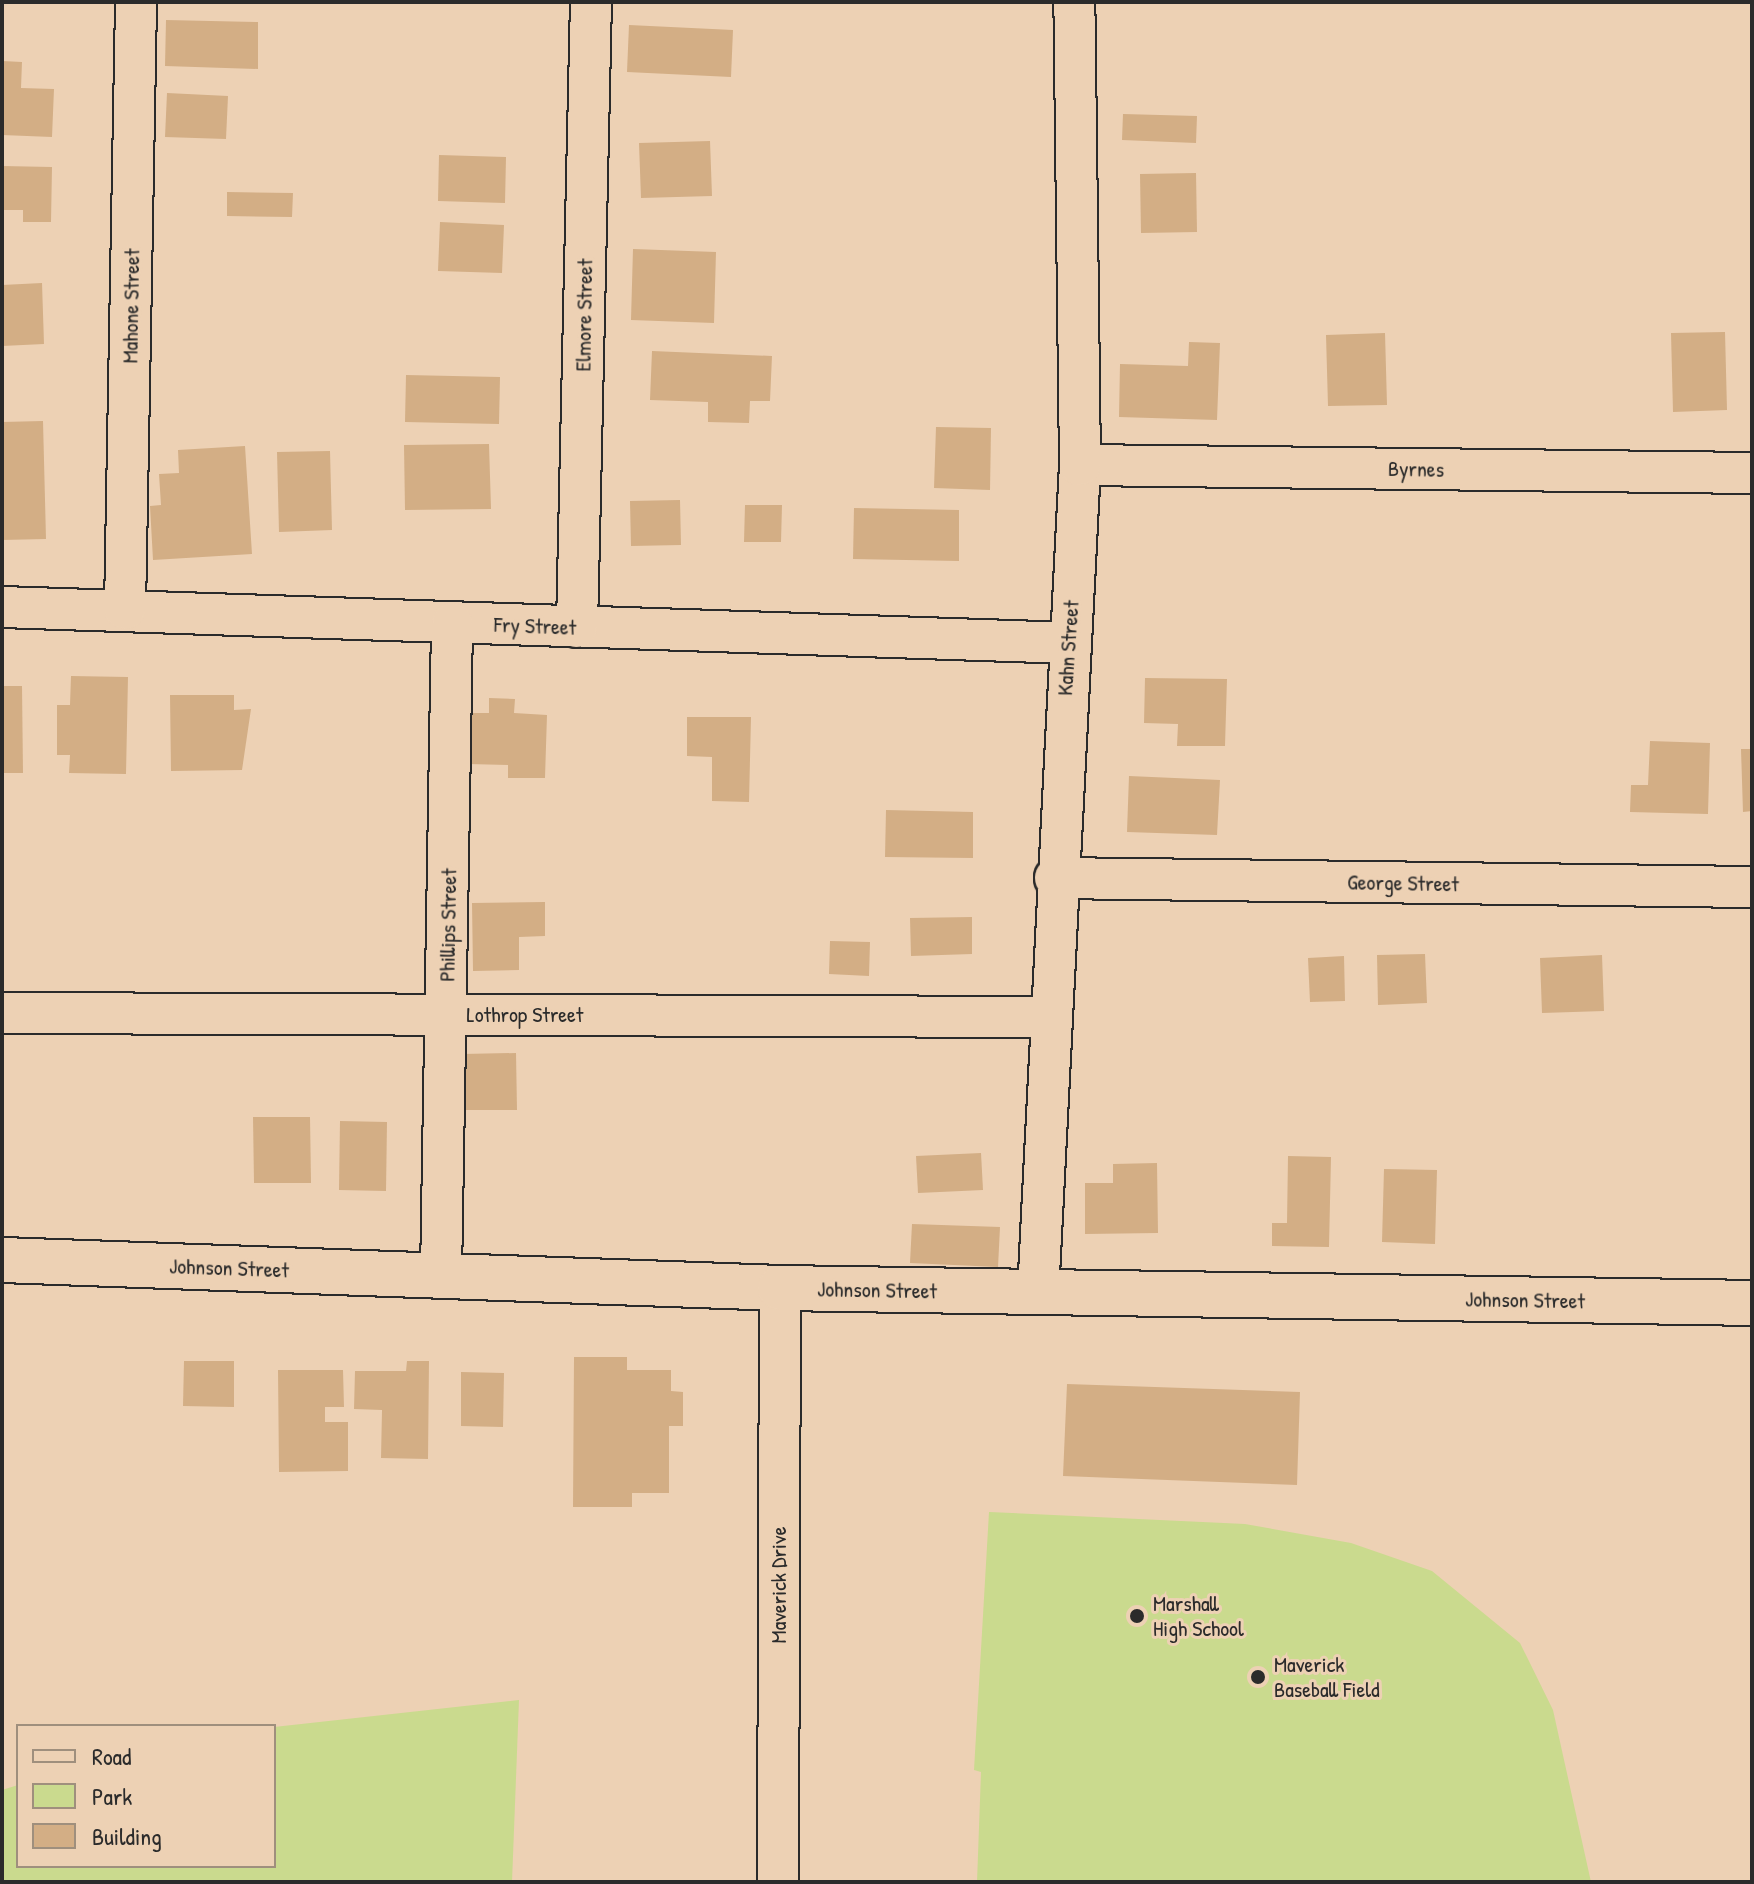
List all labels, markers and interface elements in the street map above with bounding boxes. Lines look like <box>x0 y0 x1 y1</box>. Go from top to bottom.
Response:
street label: Mahone Street <box>117 248 145 364</box>
street label: Elmore Street <box>570 258 598 372</box>
street label: Byrnes <box>1388 455 1444 483</box>
street label: Kahn Street <box>1051 599 1085 697</box>
street label: Fry Street <box>493 611 577 641</box>
street label: Phillips Street <box>434 868 462 982</box>
street label: George Street <box>1347 869 1459 897</box>
street label: Lothrop Street <box>467 1002 583 1028</box>
street label: Johnson Street <box>169 1253 289 1283</box>
street label: Johnson Street <box>817 1276 937 1304</box>
street label: Johnson Street <box>1465 1286 1585 1314</box>
street label: Maverick Drive <box>766 1527 792 1643</box>
place label: Marshall High School <box>1153 1590 1244 1642</box>
marker: Marshall High School <box>1128 1607 1146 1625</box>
place label: Maverick Baseball Field <box>1274 1651 1380 1702</box>
marker: Maverick Baseball Field <box>1249 1668 1267 1686</box>
legend <box>16 1724 276 1868</box>
text: Road <box>92 1740 131 1772</box>
text: Park <box>92 1780 132 1812</box>
text: Building <box>92 1820 162 1852</box>

